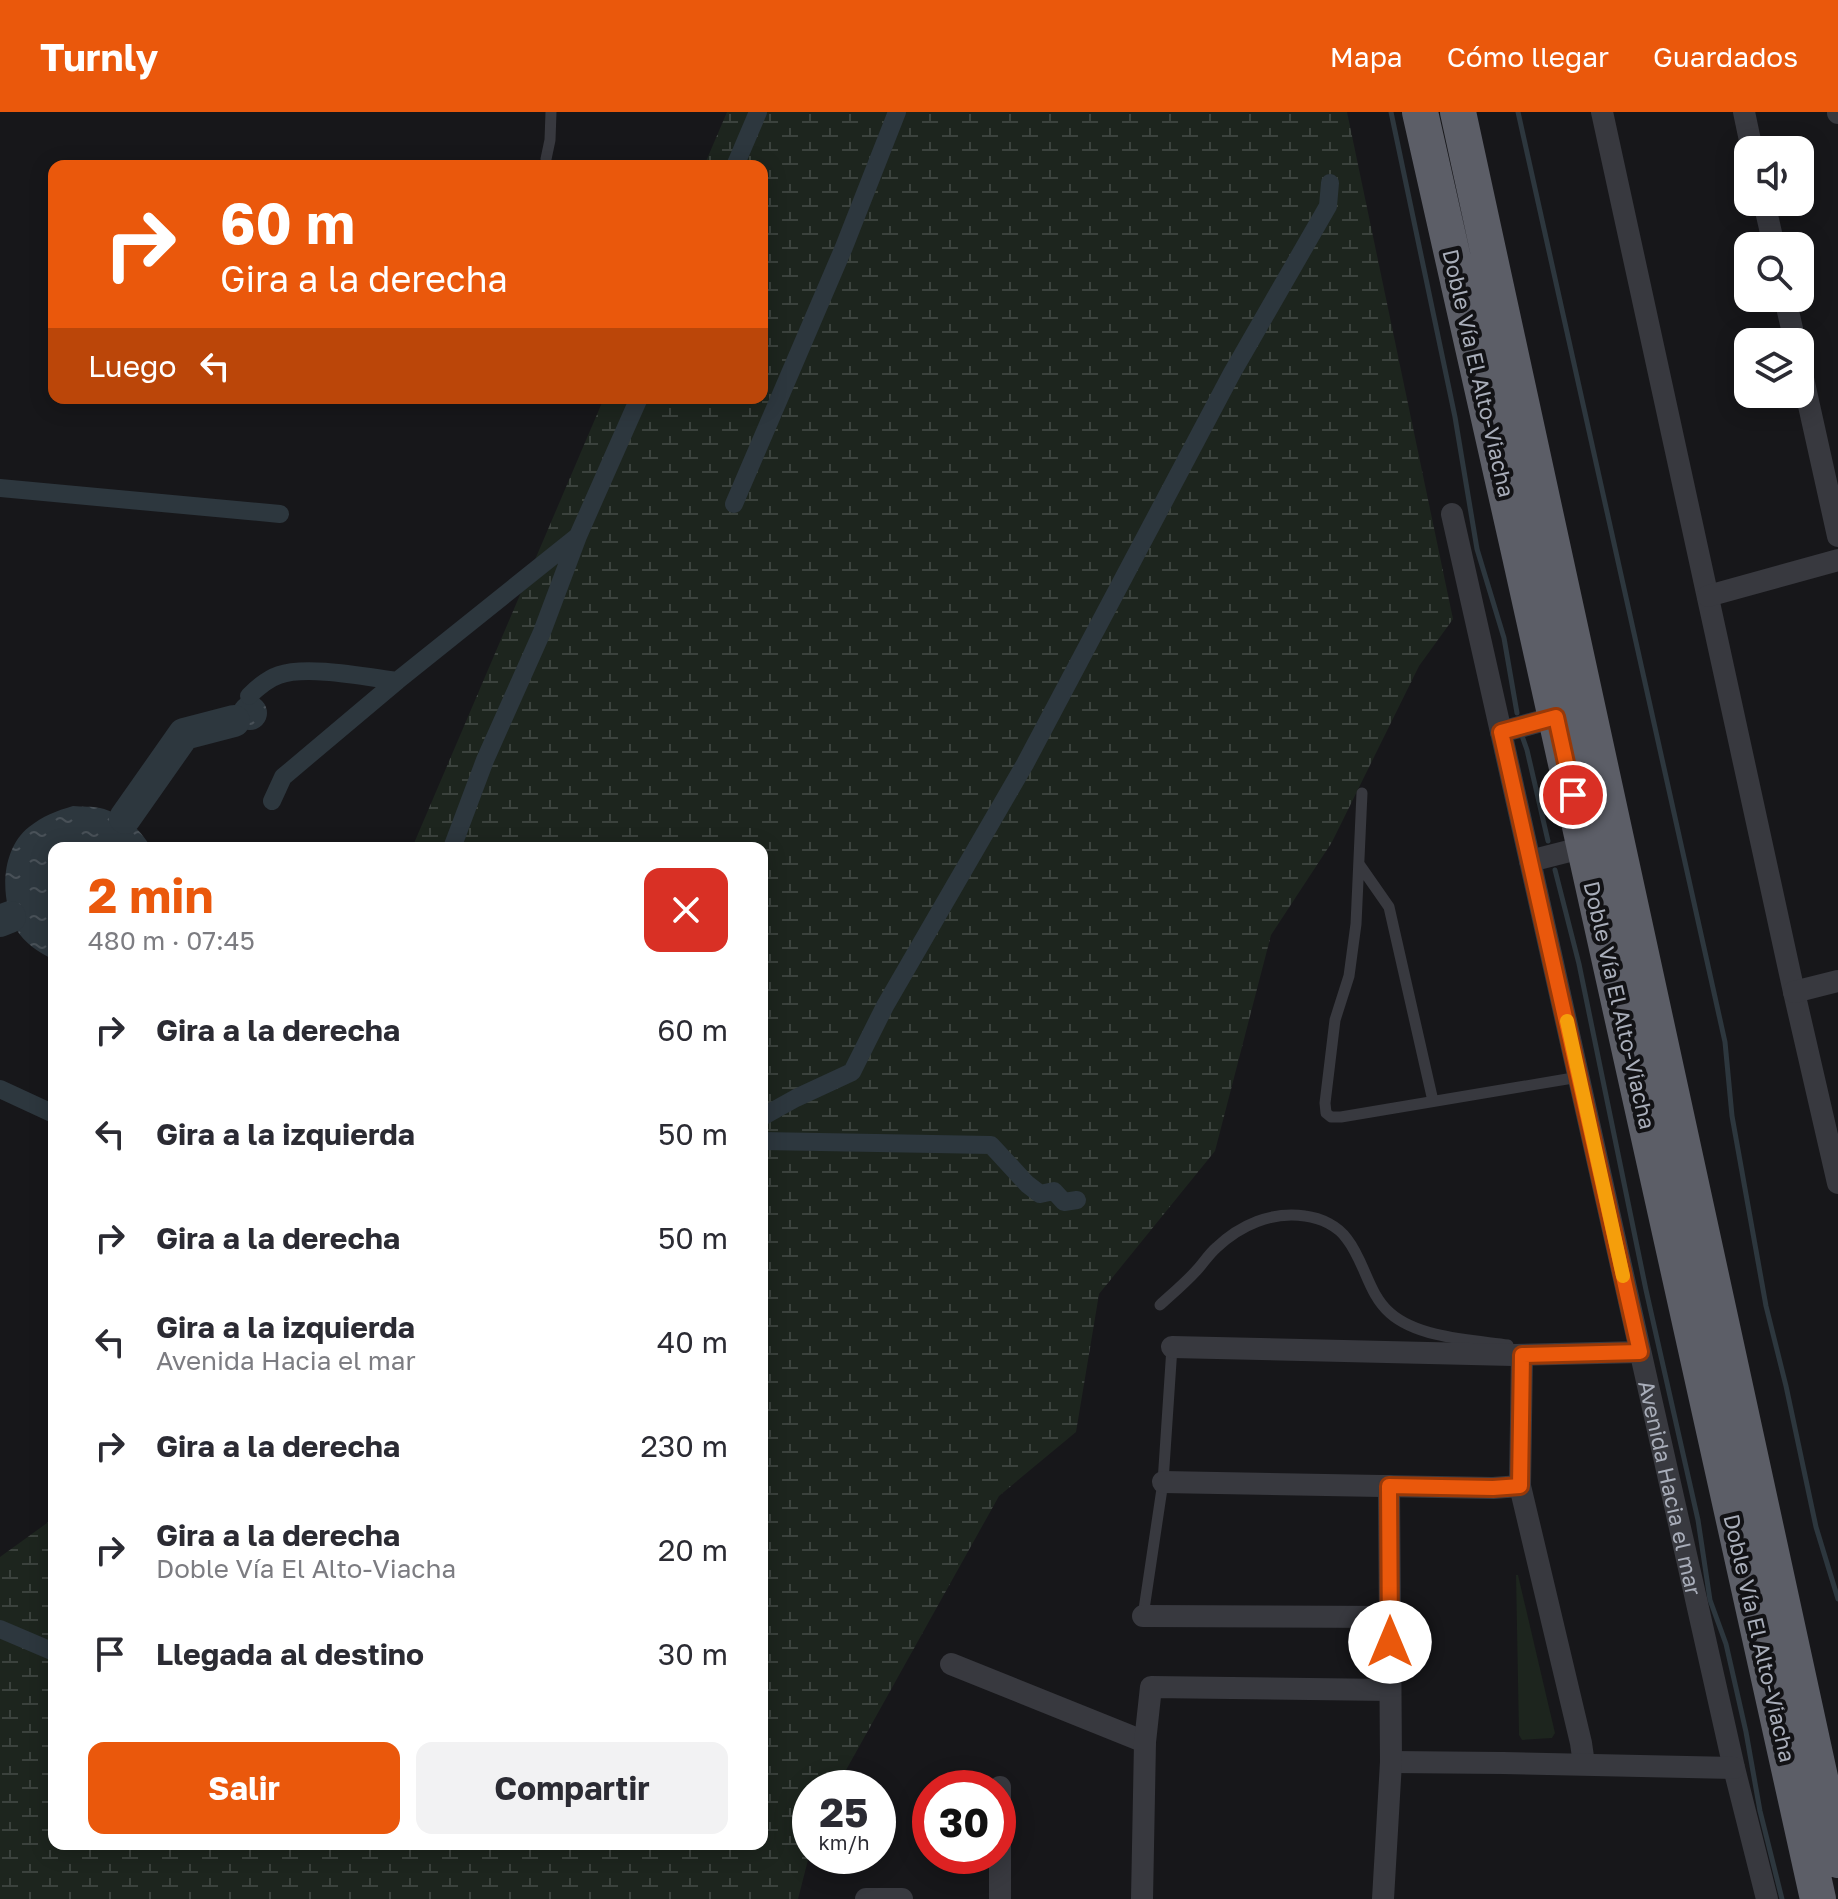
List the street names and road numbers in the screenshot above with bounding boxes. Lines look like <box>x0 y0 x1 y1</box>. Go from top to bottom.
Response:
street label: Doble Vía El Alto-Viacha <box>1437 246 1521 500</box>
street label: Doble Vía El Alto-Viacha <box>1578 878 1662 1132</box>
street label: Avenida Hacia el mar <box>1634 1377 1708 1598</box>
street label: Doble Vía El Alto-Viacha <box>1718 1511 1802 1765</box>

